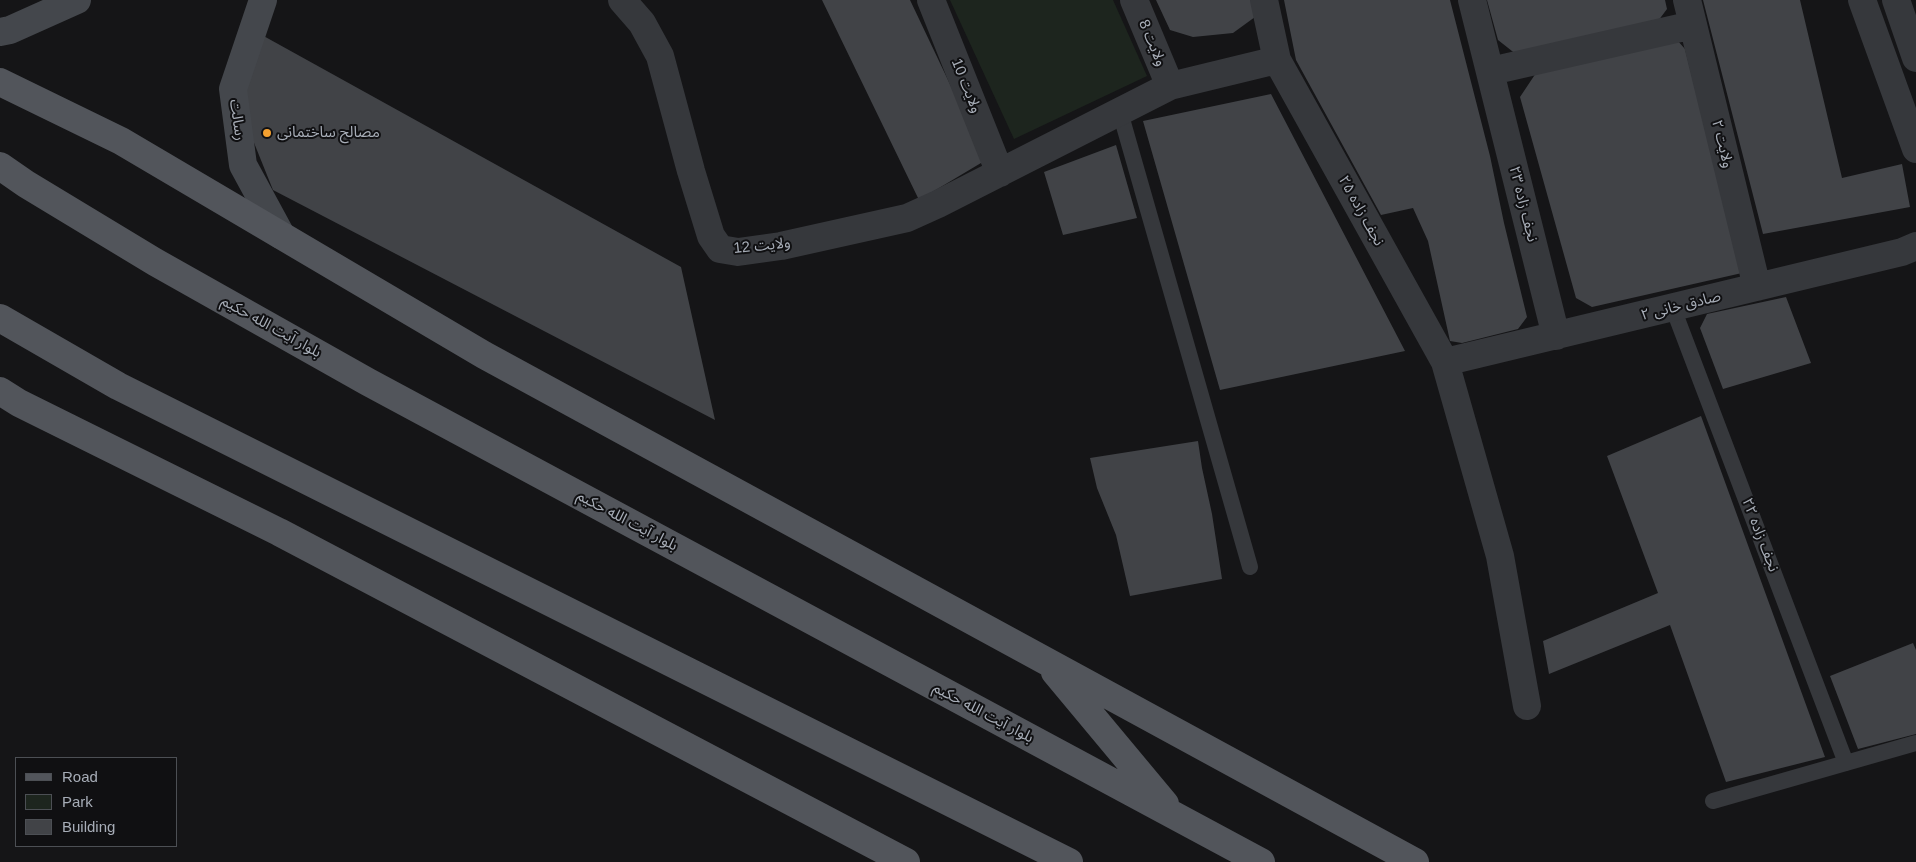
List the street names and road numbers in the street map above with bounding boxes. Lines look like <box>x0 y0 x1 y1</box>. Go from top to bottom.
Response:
street label: ولایت 8 <box>1134 17 1170 69</box>
street label: ولایت 10 <box>947 56 985 116</box>
street label: رسالت <box>225 98 249 142</box>
street label: ولایت ۲ <box>1707 118 1737 170</box>
street label: نجف زاده ۲۳ <box>1505 164 1541 244</box>
street label: نجف زاده ۲۵ <box>1334 173 1388 249</box>
street label: ولایت 12 <box>733 234 791 258</box>
street label: صادق خانی ۲ <box>1639 287 1723 325</box>
street label: بلوار آیت الله حکیم <box>218 292 324 362</box>
street label: بلوار آیت الله حکیم <box>574 487 680 555</box>
street label: نجف زاده ۲۲ <box>1738 496 1782 574</box>
street label: بلوار آیت الله حکیم <box>930 679 1036 747</box>

